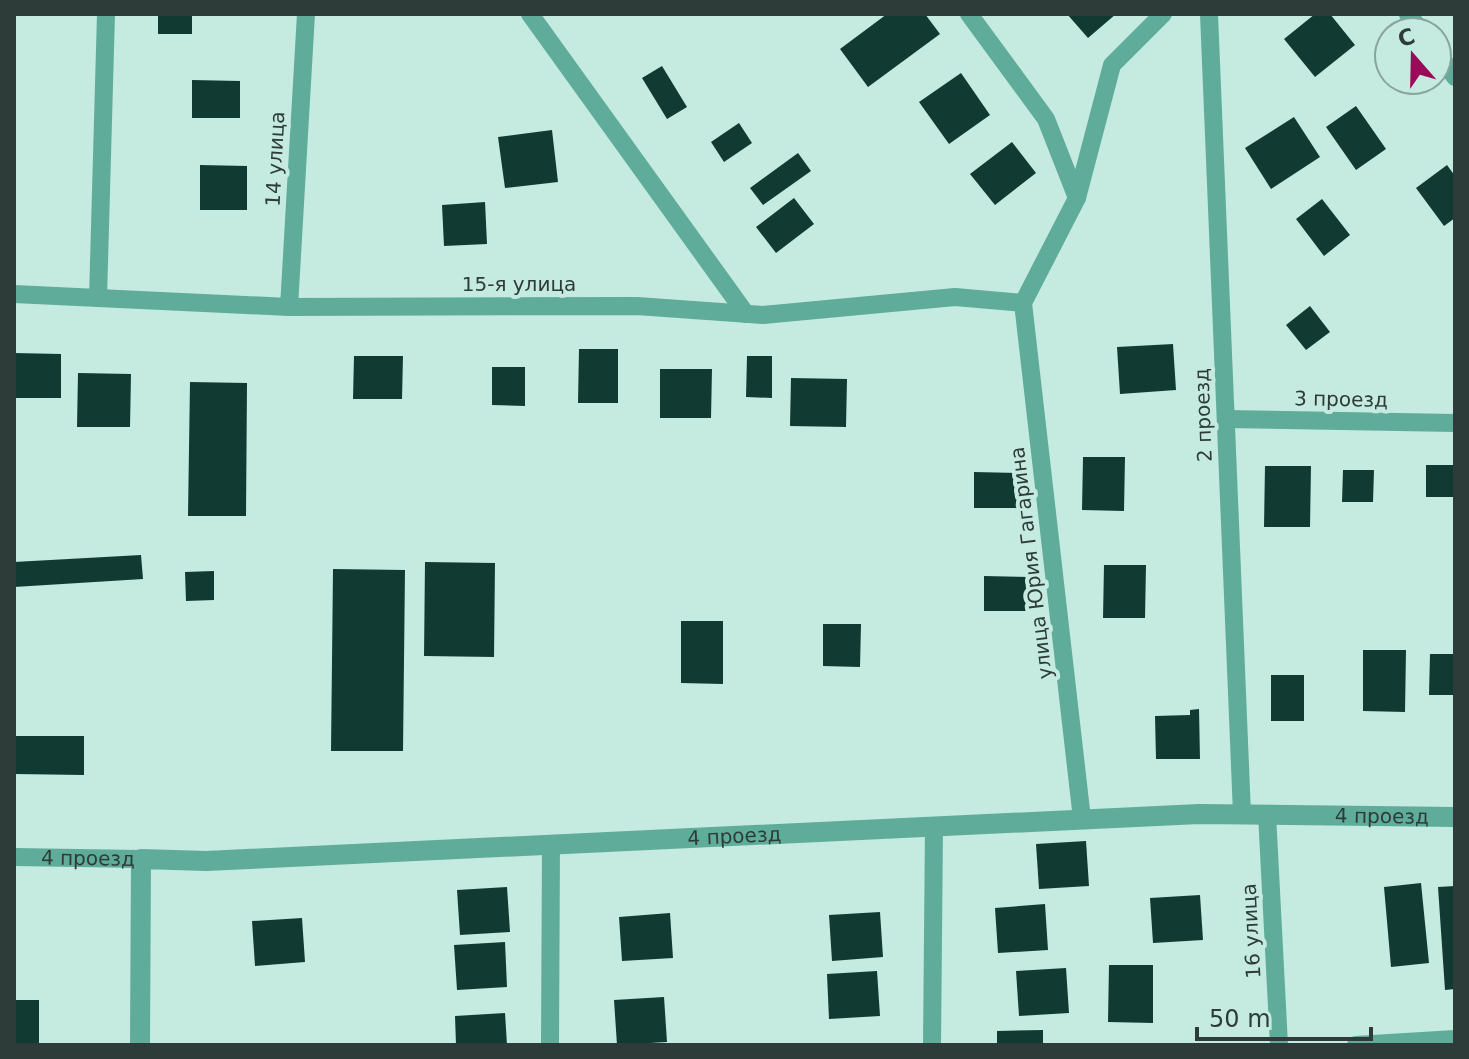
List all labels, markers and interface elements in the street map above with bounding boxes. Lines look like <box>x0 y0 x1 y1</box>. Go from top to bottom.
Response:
north arrow <box>1373 16 1453 96</box>
text: С <box>1394 23 1418 52</box>
street label: 14 улица <box>261 111 289 207</box>
street label: 15-я улица <box>462 272 576 296</box>
street label: 2 проезд <box>1189 368 1217 462</box>
street label: 3 проезд <box>1294 386 1388 412</box>
street label: улица Юрия Гагарина <box>1005 446 1057 680</box>
street label: 4 проезд <box>1335 804 1429 829</box>
street label: 4 проезд <box>687 822 782 850</box>
street label: 4 проезд <box>41 845 135 871</box>
street label: 16 улица <box>1237 883 1265 979</box>
scale bar <box>1197 991 1371 1041</box>
text: 50 m <box>1209 1005 1271 1033</box>

